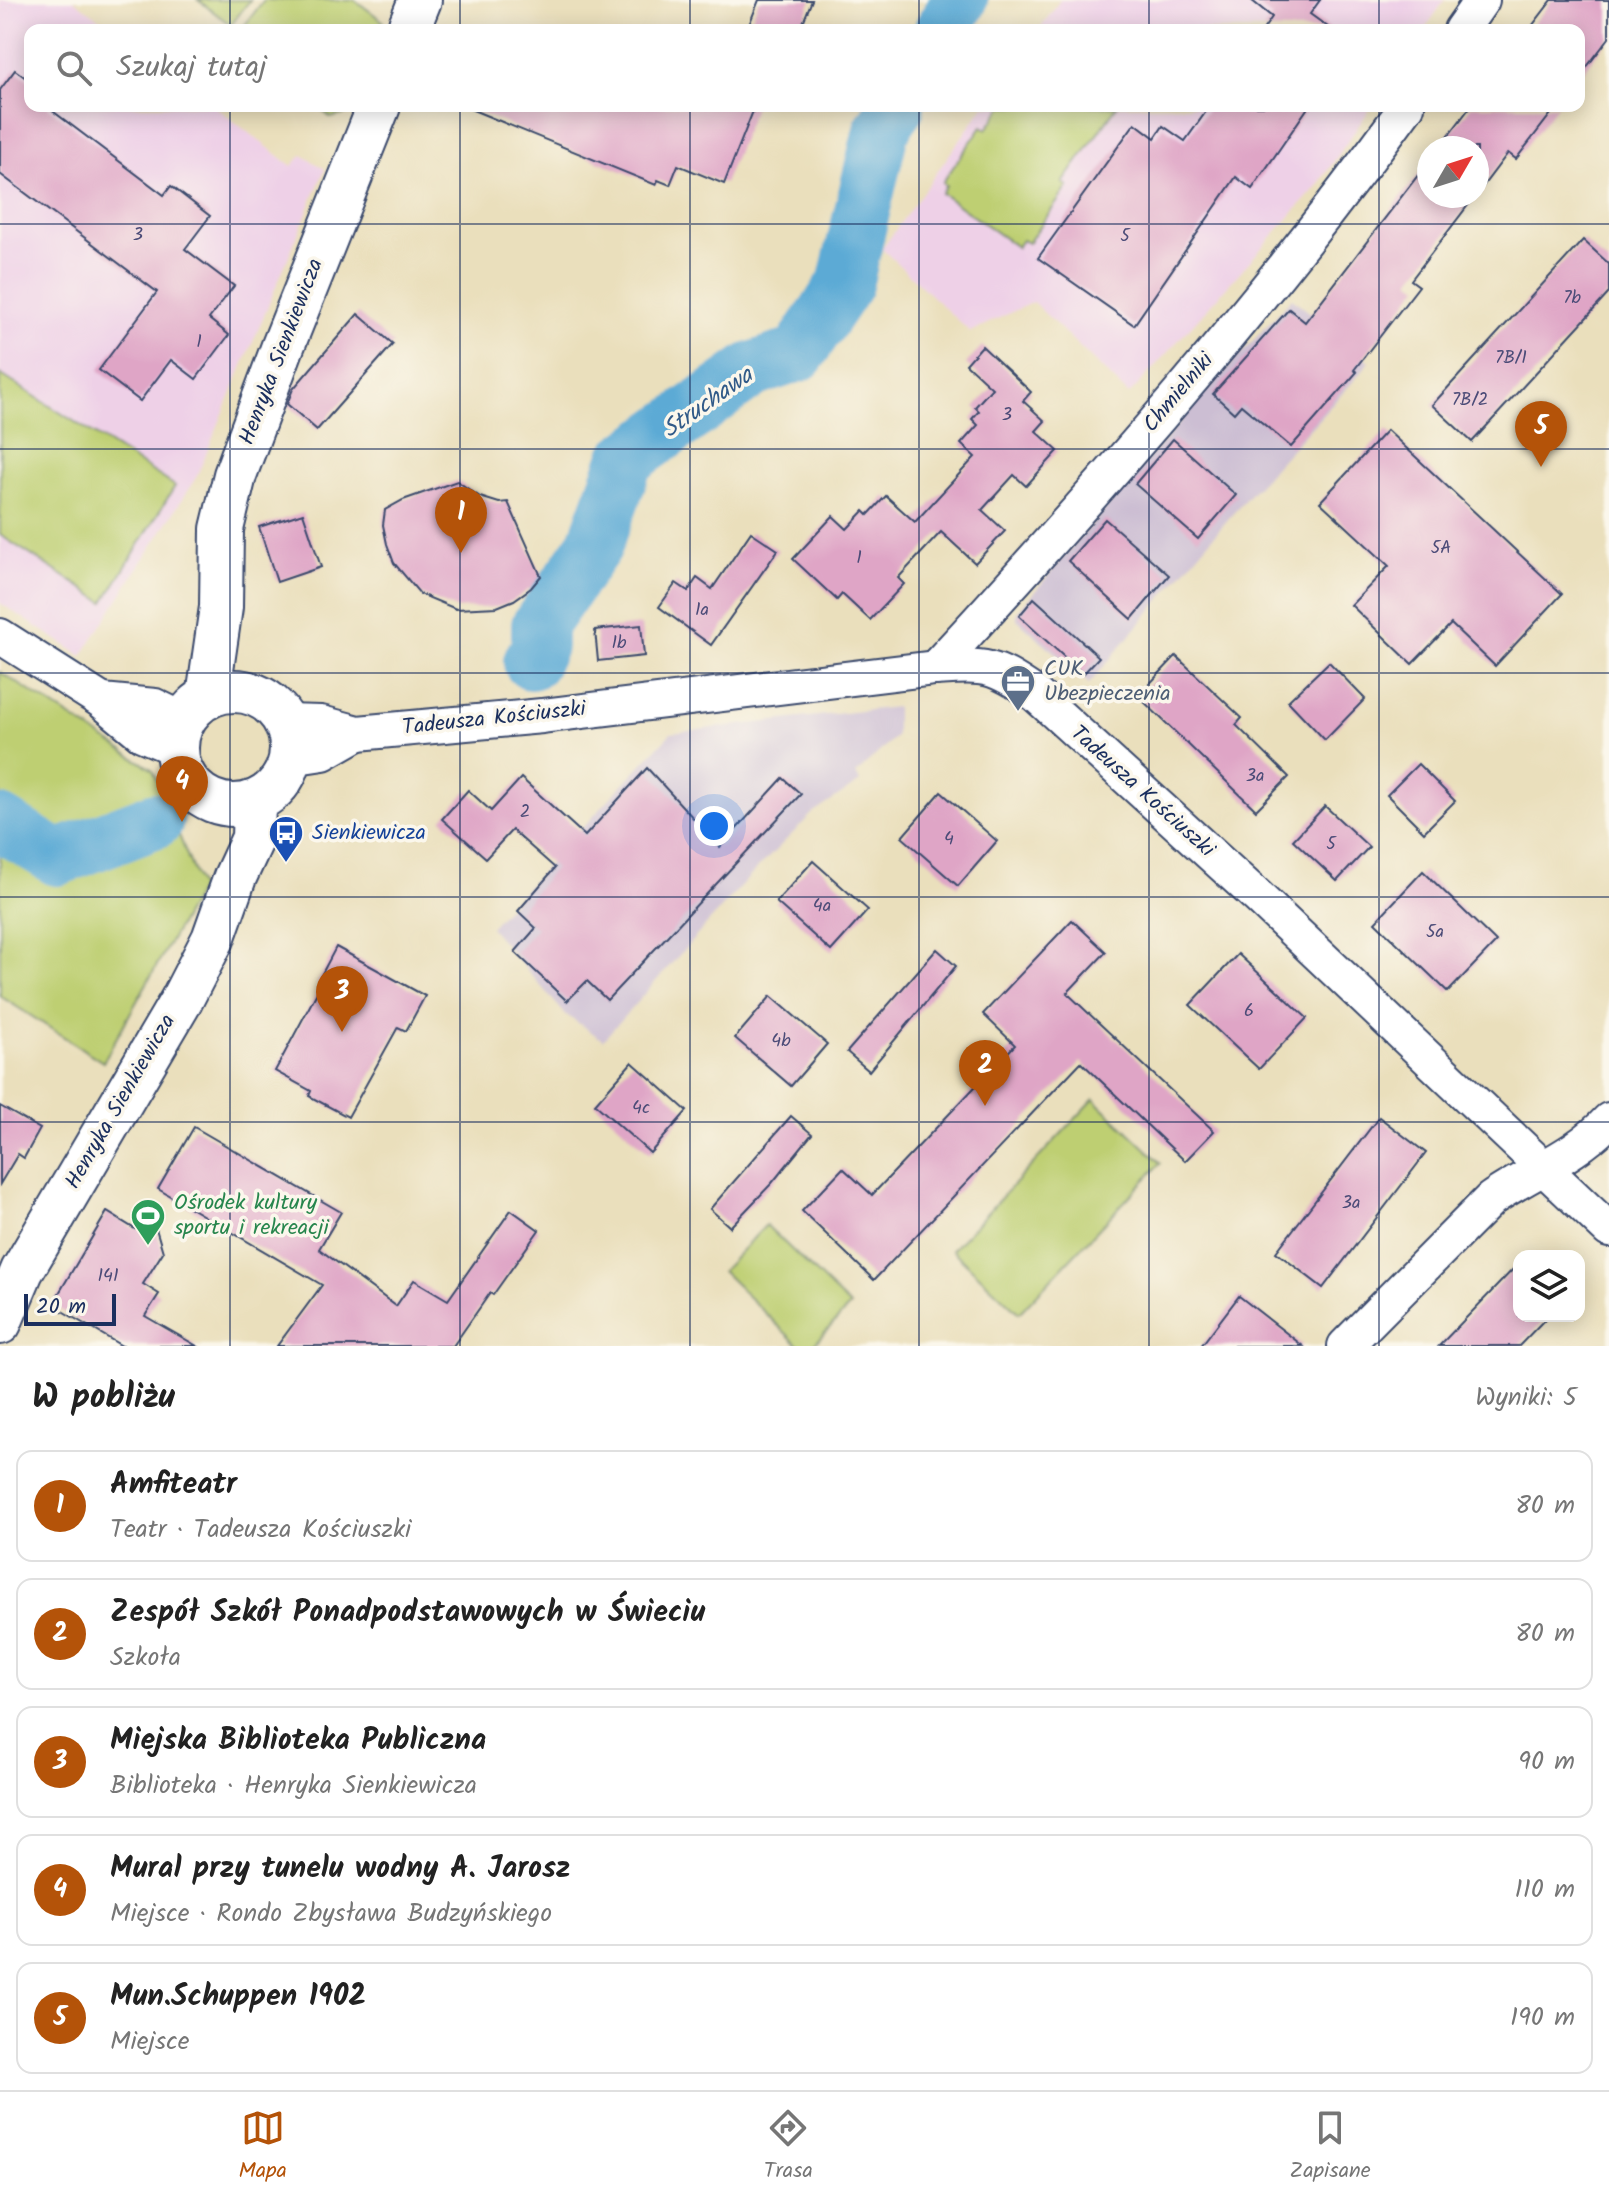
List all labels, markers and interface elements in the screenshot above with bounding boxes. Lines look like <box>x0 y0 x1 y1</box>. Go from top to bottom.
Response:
search box <box>24 24 1585 112</box>
text: Szukaj tutaj <box>116 44 267 92</box>
icon: search <box>52 46 96 90</box>
north arrow <box>1417 136 1489 208</box>
house number: 3 <box>133 221 143 250</box>
house number: 5 <box>1120 222 1131 251</box>
street label: Henryka Sienkiewicza <box>230 254 334 450</box>
house number: 7b <box>1563 284 1581 313</box>
house number: 1 <box>196 328 202 357</box>
house number: 7B/1 <box>1495 344 1527 373</box>
street label: Chmielniki <box>1135 345 1224 441</box>
water label: Struchawa <box>654 356 763 449</box>
house number: 7B/2 <box>1452 386 1488 415</box>
house number: 3 <box>1002 401 1012 430</box>
pin: 5 <box>1515 401 1567 467</box>
pin: 1 <box>435 487 487 553</box>
house number: 5A <box>1431 534 1451 563</box>
house number: 1 <box>856 544 862 573</box>
house number: 1a <box>695 596 709 625</box>
house number: 1b <box>611 629 627 658</box>
place label: CUK Ubezpieczenia <box>1044 652 1171 712</box>
office icon: CUK Ubezpieczenia <box>999 663 1037 713</box>
street label: Tadeusza Kościuszki <box>401 692 588 746</box>
street label: Tadeusza Kościuszki <box>1062 717 1223 867</box>
pin: 4 <box>156 756 208 822</box>
house number: 3a <box>1246 762 1264 791</box>
house number: 2 <box>520 798 530 827</box>
your location <box>694 806 734 846</box>
bus stop icon: Sienkiewicza <box>267 814 305 864</box>
place label: Sienkiewicza <box>312 816 426 851</box>
house number: 4 <box>944 825 954 854</box>
house number: 5 <box>1326 830 1337 859</box>
house number: 4a <box>813 892 831 921</box>
house number: 5a <box>1426 918 1444 947</box>
pin: 3 <box>316 966 368 1032</box>
house number: 6 <box>1244 997 1254 1026</box>
street label: Henryka Sienkiewicza <box>57 1008 185 1196</box>
house number: 4b <box>771 1027 791 1056</box>
pin: 2 <box>959 1040 1011 1106</box>
house number: 4c <box>632 1094 650 1123</box>
place label: Ośrodek kultury sportu i rekreacji <box>174 1186 329 1246</box>
house number: 3a <box>1342 1189 1360 1218</box>
sports icon: Ośrodek kultury sportu i rekreacji <box>129 1197 167 1247</box>
map controls <box>1513 1250 1585 1322</box>
button: layers <box>1513 1250 1585 1322</box>
house number: 141 <box>97 1262 119 1291</box>
scale bar <box>24 1290 116 1326</box>
text: 20 m <box>36 1290 86 1325</box>
text: W pobliżu <box>32 1371 175 1425</box>
text: Wyniki: 5 <box>1475 1377 1577 1419</box>
text: Amfiteatr <box>110 1461 237 1509</box>
text: 1 <box>56 1485 64 1527</box>
text: 80 m <box>1515 1485 1575 1527</box>
text: Teatr · Tadeusza Kościuszki <box>110 1509 411 1551</box>
text: Zespół Szkół Ponadpodstawowych w Świeciu <box>110 1589 705 1637</box>
text: 2 <box>52 1613 68 1655</box>
text: 80 m <box>1515 1613 1575 1655</box>
text: Szkoła <box>110 1637 181 1679</box>
text: Miejska Biblioteka Publiczna <box>110 1717 486 1765</box>
text: 3 <box>53 1741 67 1783</box>
text: 90 m <box>1518 1741 1575 1783</box>
text: Biblioteka · Henryka Sienkiewicza <box>110 1765 477 1807</box>
text: Mural przy tunelu wodny A. Jarosz <box>110 1845 570 1893</box>
text: 4 <box>53 1869 67 1911</box>
text: 110 m <box>1515 1869 1575 1911</box>
text: Miejsce · Rondo Zbysława Budzyńskiego <box>110 1893 552 1935</box>
text: Mun.Schuppen 1902 <box>110 1973 366 2021</box>
text: 5 <box>53 1997 67 2039</box>
text: 190 m <box>1510 1997 1575 2039</box>
text: Miejsce <box>110 2021 189 2063</box>
tab: Mapa <box>238 2106 287 2189</box>
tab: Trasa <box>764 2106 813 2189</box>
tab: Zapisane <box>1290 2106 1371 2189</box>

